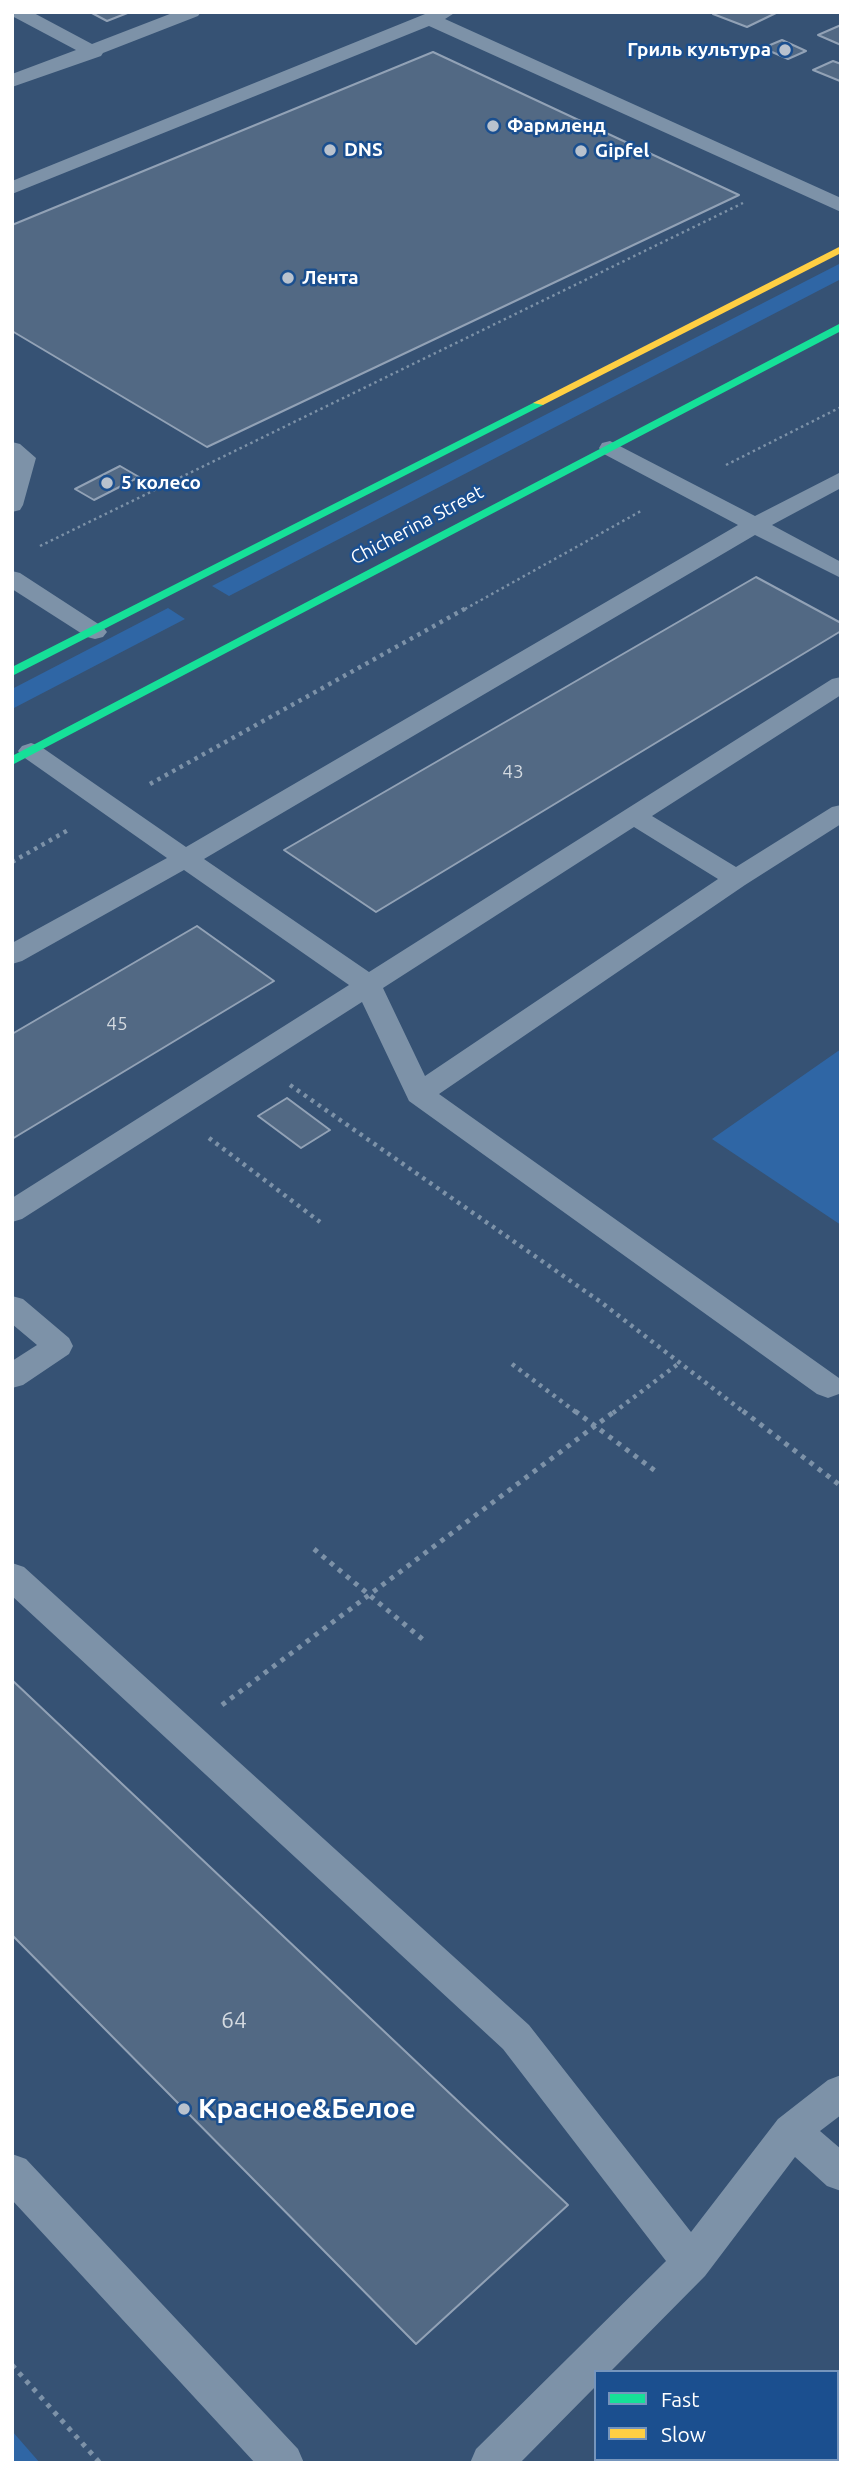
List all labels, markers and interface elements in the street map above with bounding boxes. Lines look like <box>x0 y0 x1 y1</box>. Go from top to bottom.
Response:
place label: Гриль культура <box>627 39 771 61</box>
marker: Гриль культура <box>777 42 793 58</box>
place label: Фармленд <box>507 115 606 137</box>
marker: Фармленд <box>485 118 501 134</box>
place label: DNS <box>344 139 383 161</box>
place label: Gipfel <box>595 140 649 162</box>
marker: DNS <box>322 142 338 158</box>
marker: Gipfel <box>573 143 589 159</box>
place label: Лента <box>302 267 359 289</box>
marker: Лента <box>280 270 296 286</box>
place label: 5 колесо <box>121 472 201 494</box>
marker: 5 колесо <box>99 475 115 491</box>
street label: Chicherina Street <box>347 480 487 570</box>
house number: 43 <box>502 761 524 783</box>
house number: 45 <box>106 1013 128 1035</box>
house number: 64 <box>221 2006 247 2034</box>
place label: Красное&Белое <box>198 2092 416 2126</box>
marker: Красное&Белое <box>176 2101 192 2117</box>
legend <box>594 2370 839 2461</box>
text: Fast <box>661 2387 699 2411</box>
text: Slow <box>661 2422 706 2446</box>

